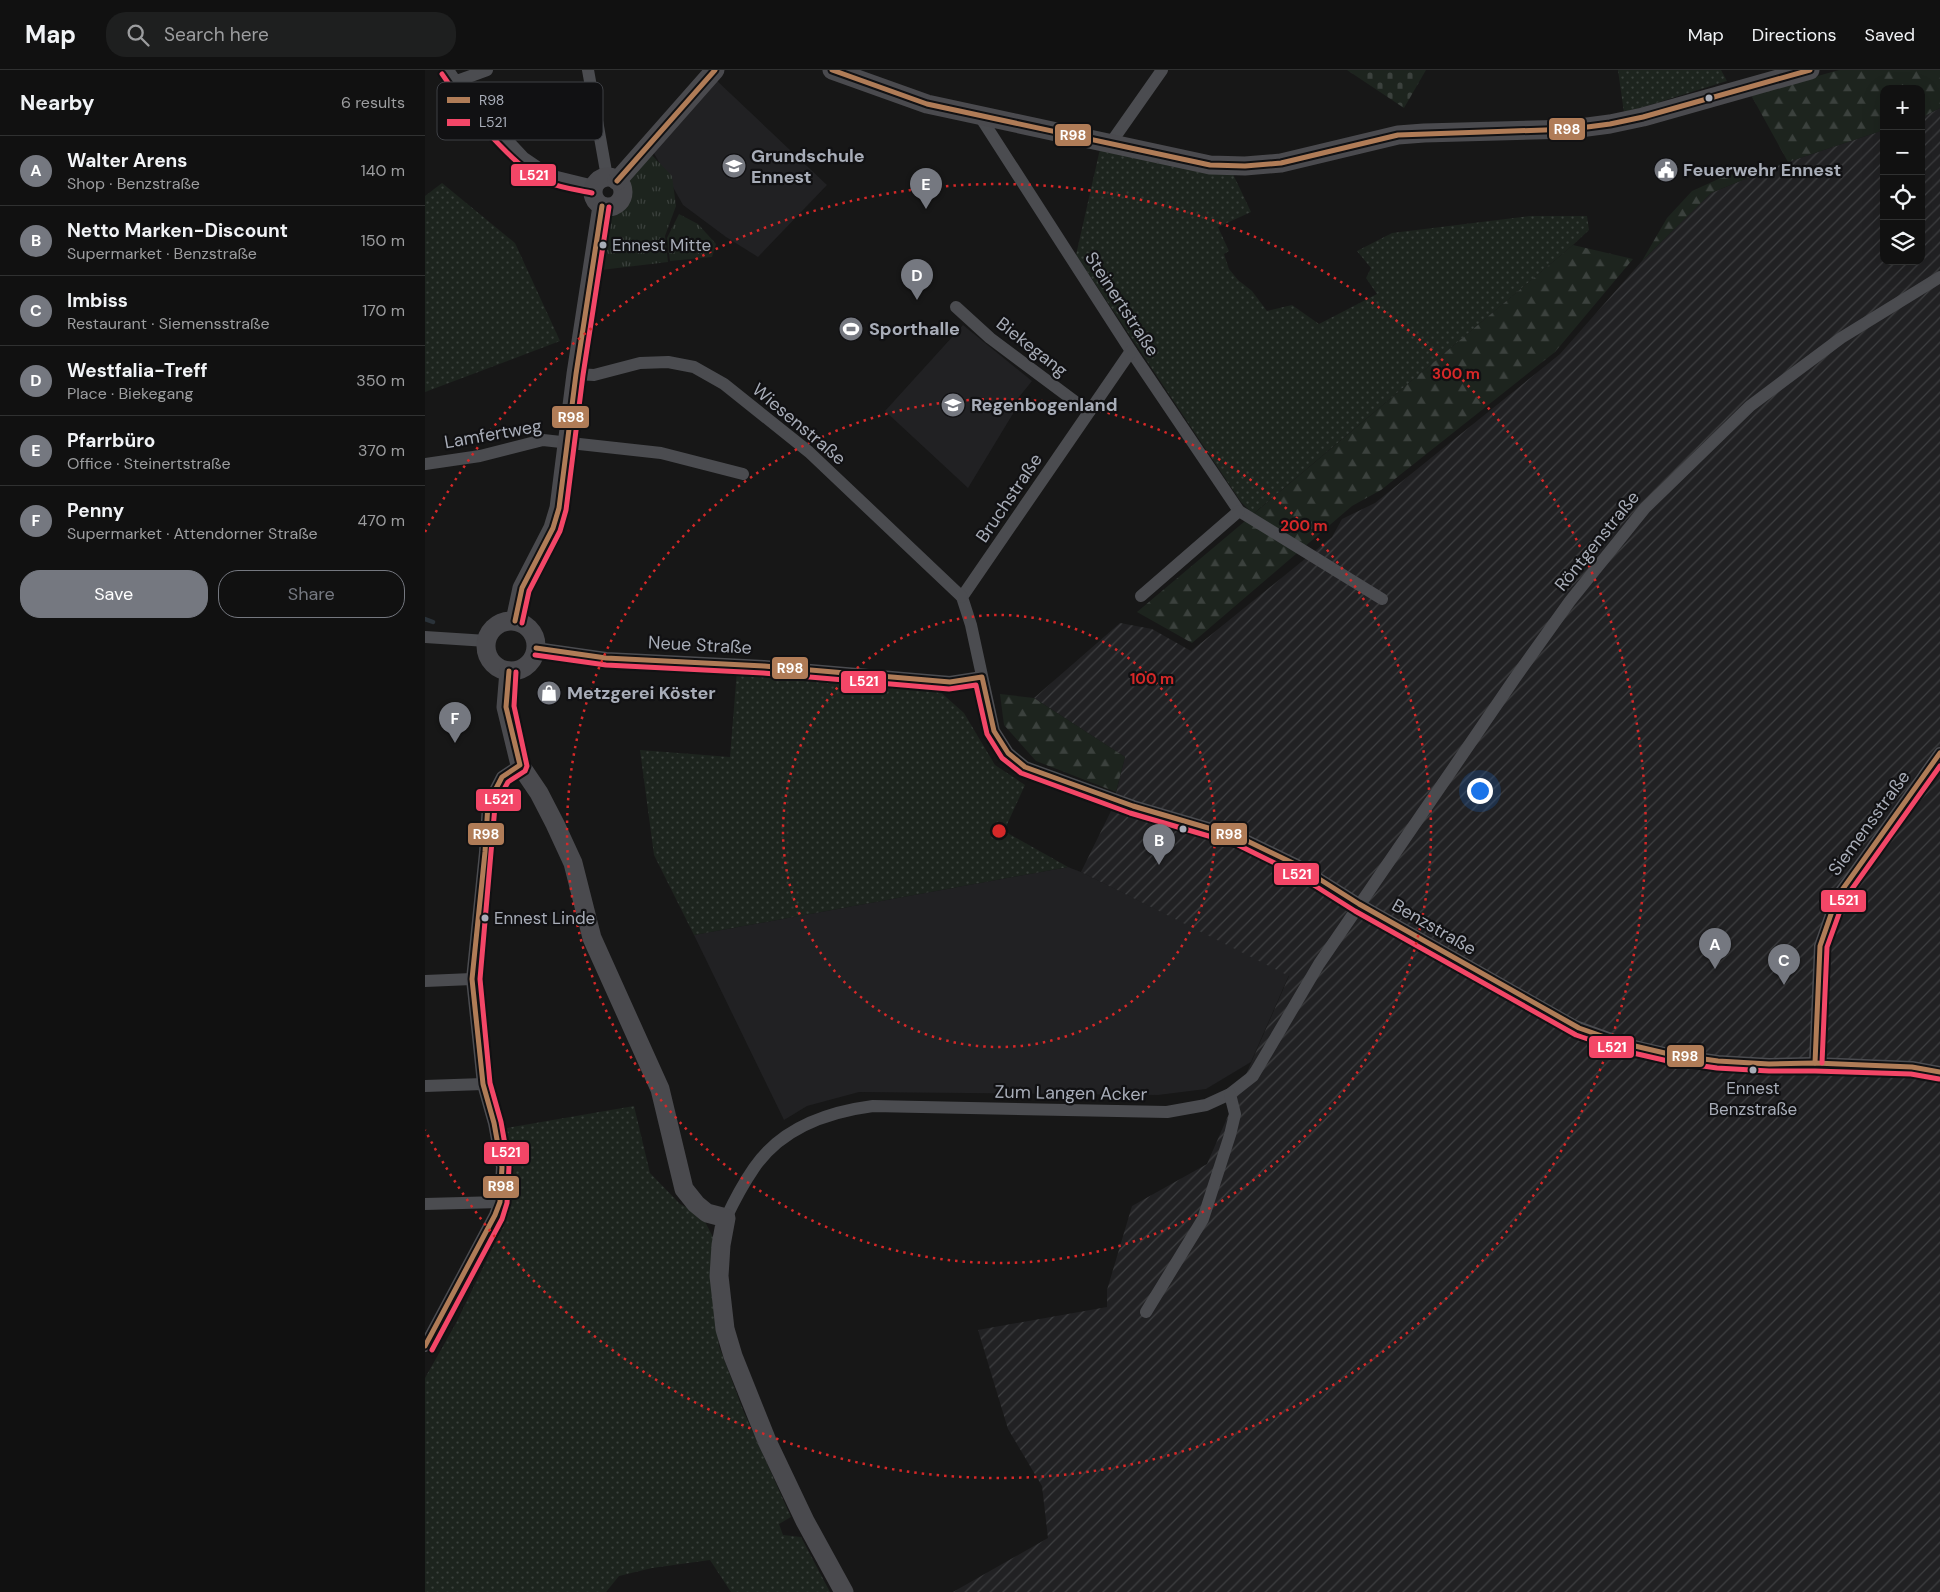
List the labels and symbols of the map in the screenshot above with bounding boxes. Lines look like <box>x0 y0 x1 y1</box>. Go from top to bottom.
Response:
legend <box>437 82 603 140</box>
text: R98 <box>479 91 504 109</box>
unlabelled marker <box>1704 93 1714 103</box>
text: L521 <box>479 113 507 131</box>
line badge: R98 <box>1548 117 1586 141</box>
text: R98 <box>1554 120 1580 138</box>
line badge: R98 <box>1054 123 1092 147</box>
text: R98 <box>1060 126 1086 144</box>
place label: Grundschule Ennest <box>751 144 865 189</box>
school or university icon: Grundschule Ennest <box>721 153 747 179</box>
public building icon: Feuerwehr Ennest <box>1653 157 1679 183</box>
place label: Feuerwehr Ennest <box>1683 158 1841 182</box>
line badge: L521 <box>510 163 557 187</box>
text: L521 <box>519 166 549 184</box>
pin: E <box>910 168 942 209</box>
place label: Ennest Mitte <box>612 234 711 256</box>
marker: Ennest Mitte <box>598 240 608 250</box>
street label: Steinertstraße <box>1079 247 1165 361</box>
pin: D <box>901 259 933 300</box>
street label: Biekegang <box>991 312 1073 382</box>
sports icon: Sporthalle <box>838 316 864 342</box>
place label: Sporthalle <box>869 317 960 341</box>
text: 300 m <box>1432 364 1480 384</box>
street label: Wiesenstraße <box>747 378 851 470</box>
school or university icon: Regenbogenland <box>940 392 966 418</box>
place label: Regenbogenland <box>971 393 1117 417</box>
line badge: R98 <box>551 405 590 429</box>
text: R98 <box>558 408 584 426</box>
street label: Lamfertweg <box>442 414 544 454</box>
street label: Bruchstraße <box>970 449 1048 547</box>
street label: Röntgenstraße <box>1549 486 1645 596</box>
text: 200 m <box>1280 516 1328 536</box>
street label: Neue Straße <box>648 630 752 660</box>
line badge: R98 <box>771 656 809 680</box>
text: R98 <box>777 659 803 677</box>
text: 100 m <box>1130 669 1174 689</box>
line badge: L521 <box>840 670 887 694</box>
text: L521 <box>849 672 879 690</box>
shop icon: Metzgerei Köster <box>536 680 562 706</box>
place label: Metzgerei Köster <box>567 681 716 705</box>
pin: F <box>439 702 471 743</box>
street label: Siemensstraße <box>1823 766 1915 880</box>
your location <box>1467 778 1493 804</box>
line badge: L521 <box>475 788 522 812</box>
text: L521 <box>484 790 514 808</box>
line badge: R98 <box>467 822 505 846</box>
centre of rings <box>990 822 1008 840</box>
line badge: R98 <box>1210 822 1248 846</box>
pin: B <box>1143 824 1175 865</box>
unlabelled marker <box>1178 824 1188 834</box>
text: R98 <box>473 825 499 843</box>
text: R98 <box>1216 825 1242 843</box>
line badge: L521 <box>1273 862 1320 886</box>
text: L521 <box>1282 865 1312 883</box>
line badge: L521 <box>1820 889 1867 913</box>
text: L521 <box>1829 891 1859 909</box>
street label: Benzstraße <box>1387 893 1481 961</box>
place label: Ennest Linde <box>494 907 595 929</box>
marker: Ennest Linde <box>480 913 490 923</box>
pin: A <box>1699 928 1731 969</box>
pin: C <box>1768 944 1800 985</box>
line badge: L521 <box>1588 1035 1635 1059</box>
text: L521 <box>1597 1038 1627 1056</box>
line badge: R98 <box>1666 1044 1705 1068</box>
text: R98 <box>1672 1047 1698 1065</box>
marker: Ennest Benzstraße <box>1748 1065 1758 1075</box>
place label: Ennest Benzstraße <box>1709 1077 1797 1120</box>
street label: Zum Langen Acker <box>995 1080 1148 1106</box>
line badge: L521 <box>483 1141 530 1165</box>
text: L521 <box>491 1143 521 1161</box>
line badge: R98 <box>482 1175 520 1199</box>
text: R98 <box>488 1177 514 1195</box>

